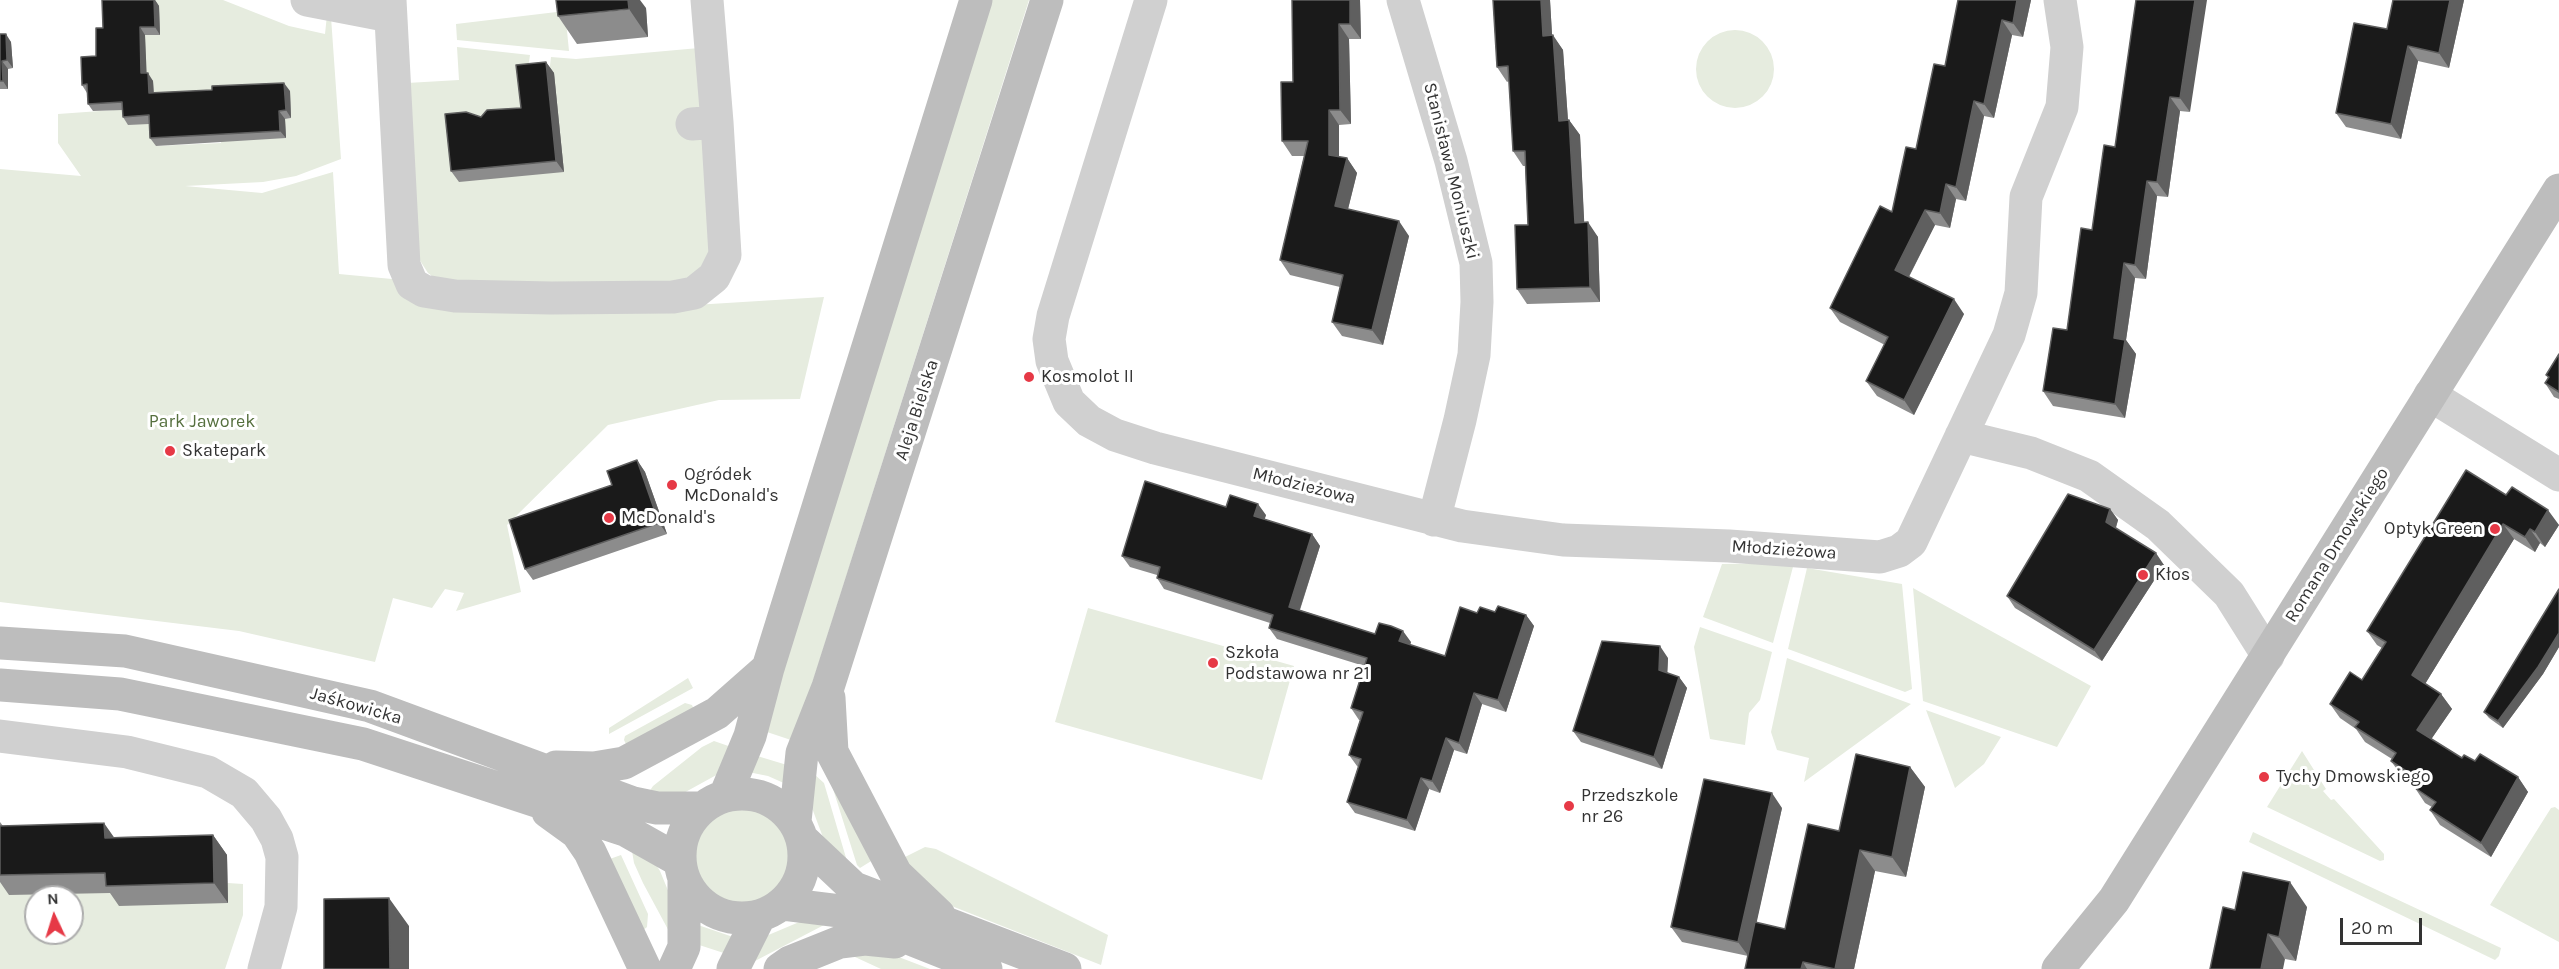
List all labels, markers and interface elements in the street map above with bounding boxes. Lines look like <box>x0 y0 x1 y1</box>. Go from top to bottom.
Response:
street label: Stanisława Moniuszki <box>1419 81 1483 261</box>
street label: Aleja Bielska <box>891 357 943 463</box>
place label: Kosmolot II <box>1041 366 1134 388</box>
marker: Kosmolot II <box>1022 370 1036 384</box>
park label: Park Jaworek <box>149 411 255 433</box>
place label: Skatepark <box>182 440 266 462</box>
marker: Skatepark <box>163 444 177 458</box>
street label: Młodzieżowa <box>1250 463 1358 509</box>
place label: Ogródek McDonald's <box>684 464 779 506</box>
street label: Romana Dmowskiego <box>2281 464 2393 626</box>
marker: Ogródek McDonald's <box>665 478 679 492</box>
place label: McDonald's <box>621 507 716 529</box>
marker: McDonald's <box>602 511 616 525</box>
place label: Optyk Green <box>2384 518 2483 540</box>
marker: Optyk Green <box>2488 522 2502 536</box>
street label: Młodzieżowa <box>1731 536 1837 564</box>
place label: Kłos <box>2155 564 2190 586</box>
marker: Kłos <box>2136 568 2150 582</box>
place label: Szkoła Podstawowa nr 21 <box>1225 642 1370 684</box>
marker: Szkoła Podstawowa nr 21 <box>1206 656 1220 670</box>
street label: Jaśkowicka <box>308 683 404 729</box>
place label: Tychy Dmowskiego <box>2276 766 2431 788</box>
marker: Tychy Dmowskiego <box>2257 770 2271 784</box>
place label: Przedszkole nr 26 <box>1581 785 1678 828</box>
marker: Przedszkole nr 26 <box>1562 799 1576 813</box>
north arrow <box>24 885 84 945</box>
text: N <box>46 889 59 908</box>
scale bar <box>2343 906 2426 944</box>
text: 20 m <box>2351 917 2393 939</box>

